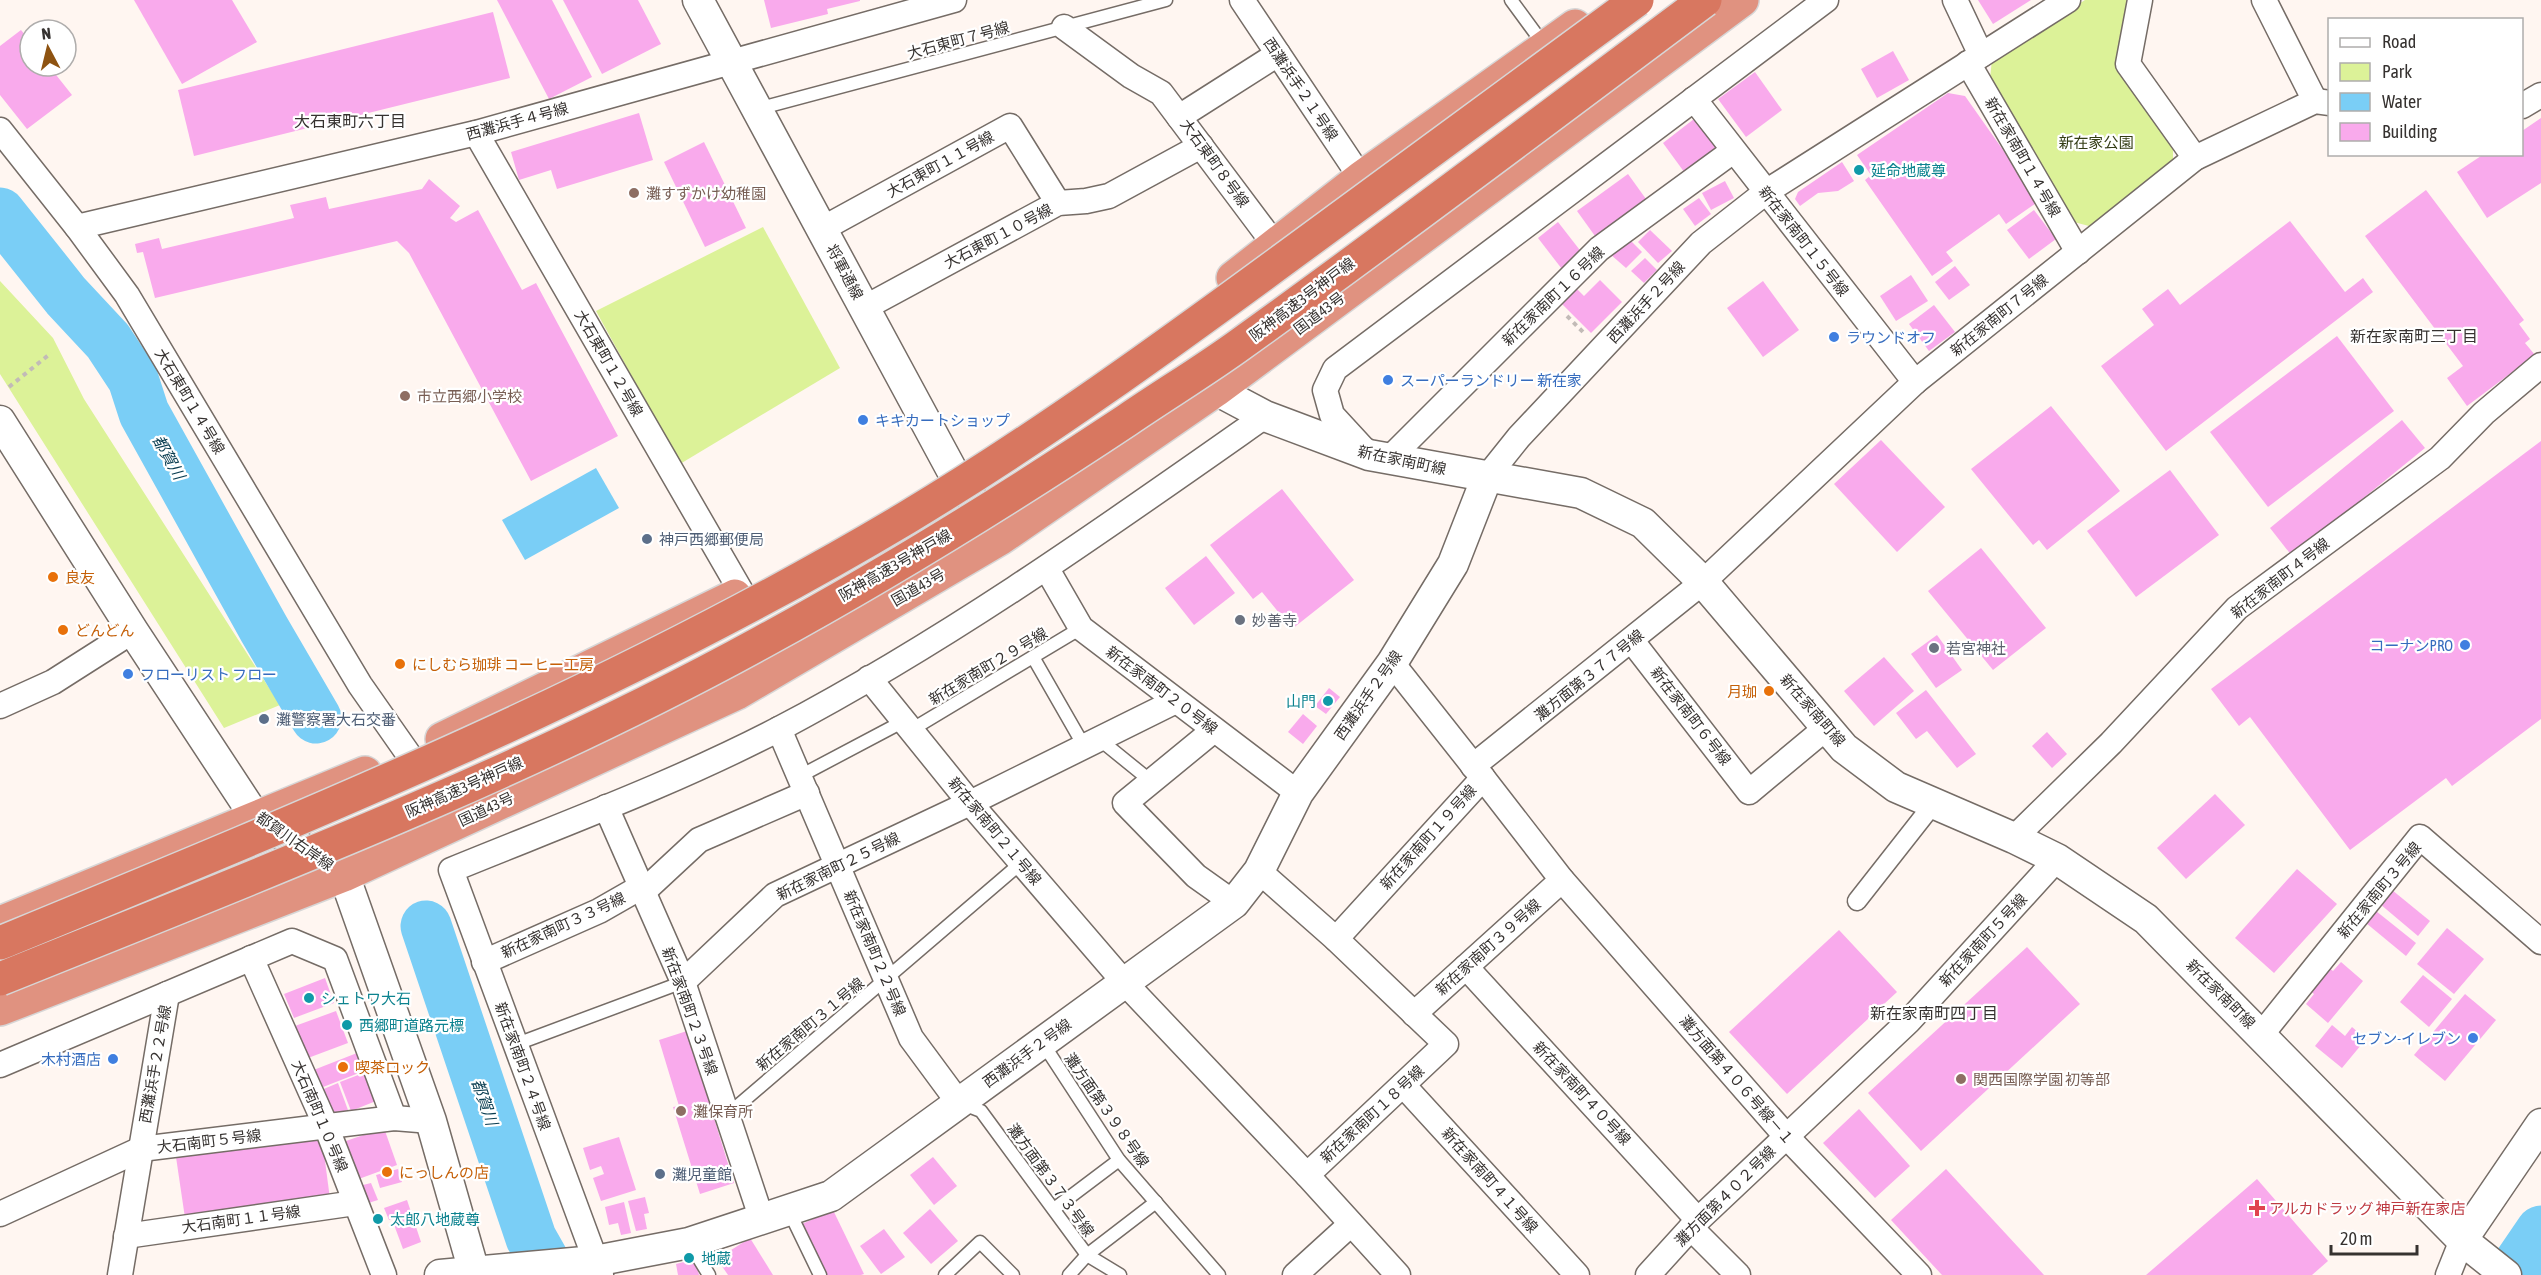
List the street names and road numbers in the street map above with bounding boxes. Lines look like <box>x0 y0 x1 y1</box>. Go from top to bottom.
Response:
street label: 大石東町７号線 <box>905 18 1011 62</box>
street label: 西灘浜手２１号線 <box>1260 34 1342 144</box>
street label: 新在家南町１４号線 <box>1982 94 2064 220</box>
street label: 西灘浜手４号線 <box>464 99 570 143</box>
street label: 大石東町８号線 <box>1177 116 1253 210</box>
street label: 大石東町１１号線 <box>883 127 997 201</box>
street label: 新在家南町１５号線 <box>1756 183 1852 299</box>
street label: 大石東町１０号線 <box>941 200 1055 272</box>
street label: 将軍通線 <box>823 242 867 302</box>
street label: 新在家南町１６号線 <box>1499 243 1607 349</box>
street label: 阪神高速3号神戸線 <box>1246 254 1358 344</box>
street label: 西灘浜手２号線 <box>1604 258 1688 346</box>
street label: 新在家南町７号線 <box>1947 271 2051 359</box>
street label: 国道43号 <box>1290 288 1348 338</box>
street label: 大石東町１２号線 <box>572 307 646 419</box>
street label: 大石東町１４号線 <box>152 345 228 457</box>
street label: 新在家南町線 <box>1356 442 1448 478</box>
street label: 阪神高速3号神戸線 <box>836 526 954 604</box>
street label: 新在家南町４号線 <box>2227 534 2333 622</box>
street label: 国道43号 <box>888 565 948 609</box>
street label: 新在家南町２９号線 <box>926 624 1050 708</box>
street label: 灘方面第３７７号線 <box>1531 626 1647 724</box>
street label: 新在家南町２０号線 <box>1103 643 1221 737</box>
street label: 西灘浜手２号線 <box>1331 647 1405 743</box>
street label: 新在家南町６号線 <box>1647 663 1735 769</box>
street label: 新在家南町線 <box>1777 670 1849 750</box>
street label: 阪神高速3号神戸線 <box>403 753 525 821</box>
street label: 新在家南町２１号線 <box>945 774 1045 888</box>
street label: 新在家南町１９号線 <box>1377 781 1479 893</box>
street label: 国道43号 <box>456 789 516 829</box>
street label: 都賀川右岸線 <box>253 808 337 874</box>
street label: 新在家南町２５号線 <box>774 829 902 903</box>
street label: 新在家南町３号線 <box>2334 839 2424 941</box>
street label: 新在家南町２２号線 <box>841 888 909 1018</box>
street label: 新在家南町３３号線 <box>498 889 628 961</box>
street label: 新在家南町５号線 <box>1936 890 2030 990</box>
street label: 新在家南町３９号線 <box>1432 896 1544 998</box>
street label: 新在家南町２３号線 <box>659 945 721 1077</box>
street label: 新在家南町線 <box>2183 956 2259 1032</box>
street label: 新在家南町３１号線 <box>753 974 867 1074</box>
street label: 新在家南町２４号線 <box>492 1000 554 1132</box>
street label: 西灘浜手２２号線 <box>136 1003 174 1125</box>
street label: 灘方面第４０６号線－１ <box>1676 1012 1798 1148</box>
street label: 西灘浜手２号線 <box>980 1015 1074 1091</box>
street label: 新在家南町４０号線 <box>1530 1038 1634 1148</box>
street label: 灘方面第３９８号線 <box>1061 1050 1153 1170</box>
street label: 大石南町１０号線 <box>289 1057 351 1175</box>
street label: 新在家南町１８号線 <box>1317 1062 1427 1166</box>
street label: 灘方面第３７３号線 <box>1004 1120 1098 1240</box>
street label: 新在家南町４１号線 <box>1439 1124 1541 1236</box>
street label: 大石南町５号線 <box>156 1126 262 1156</box>
street label: 灘方面第４０２号線 <box>1671 1142 1779 1250</box>
street label: 大石南町１１号線 <box>180 1202 302 1236</box>

